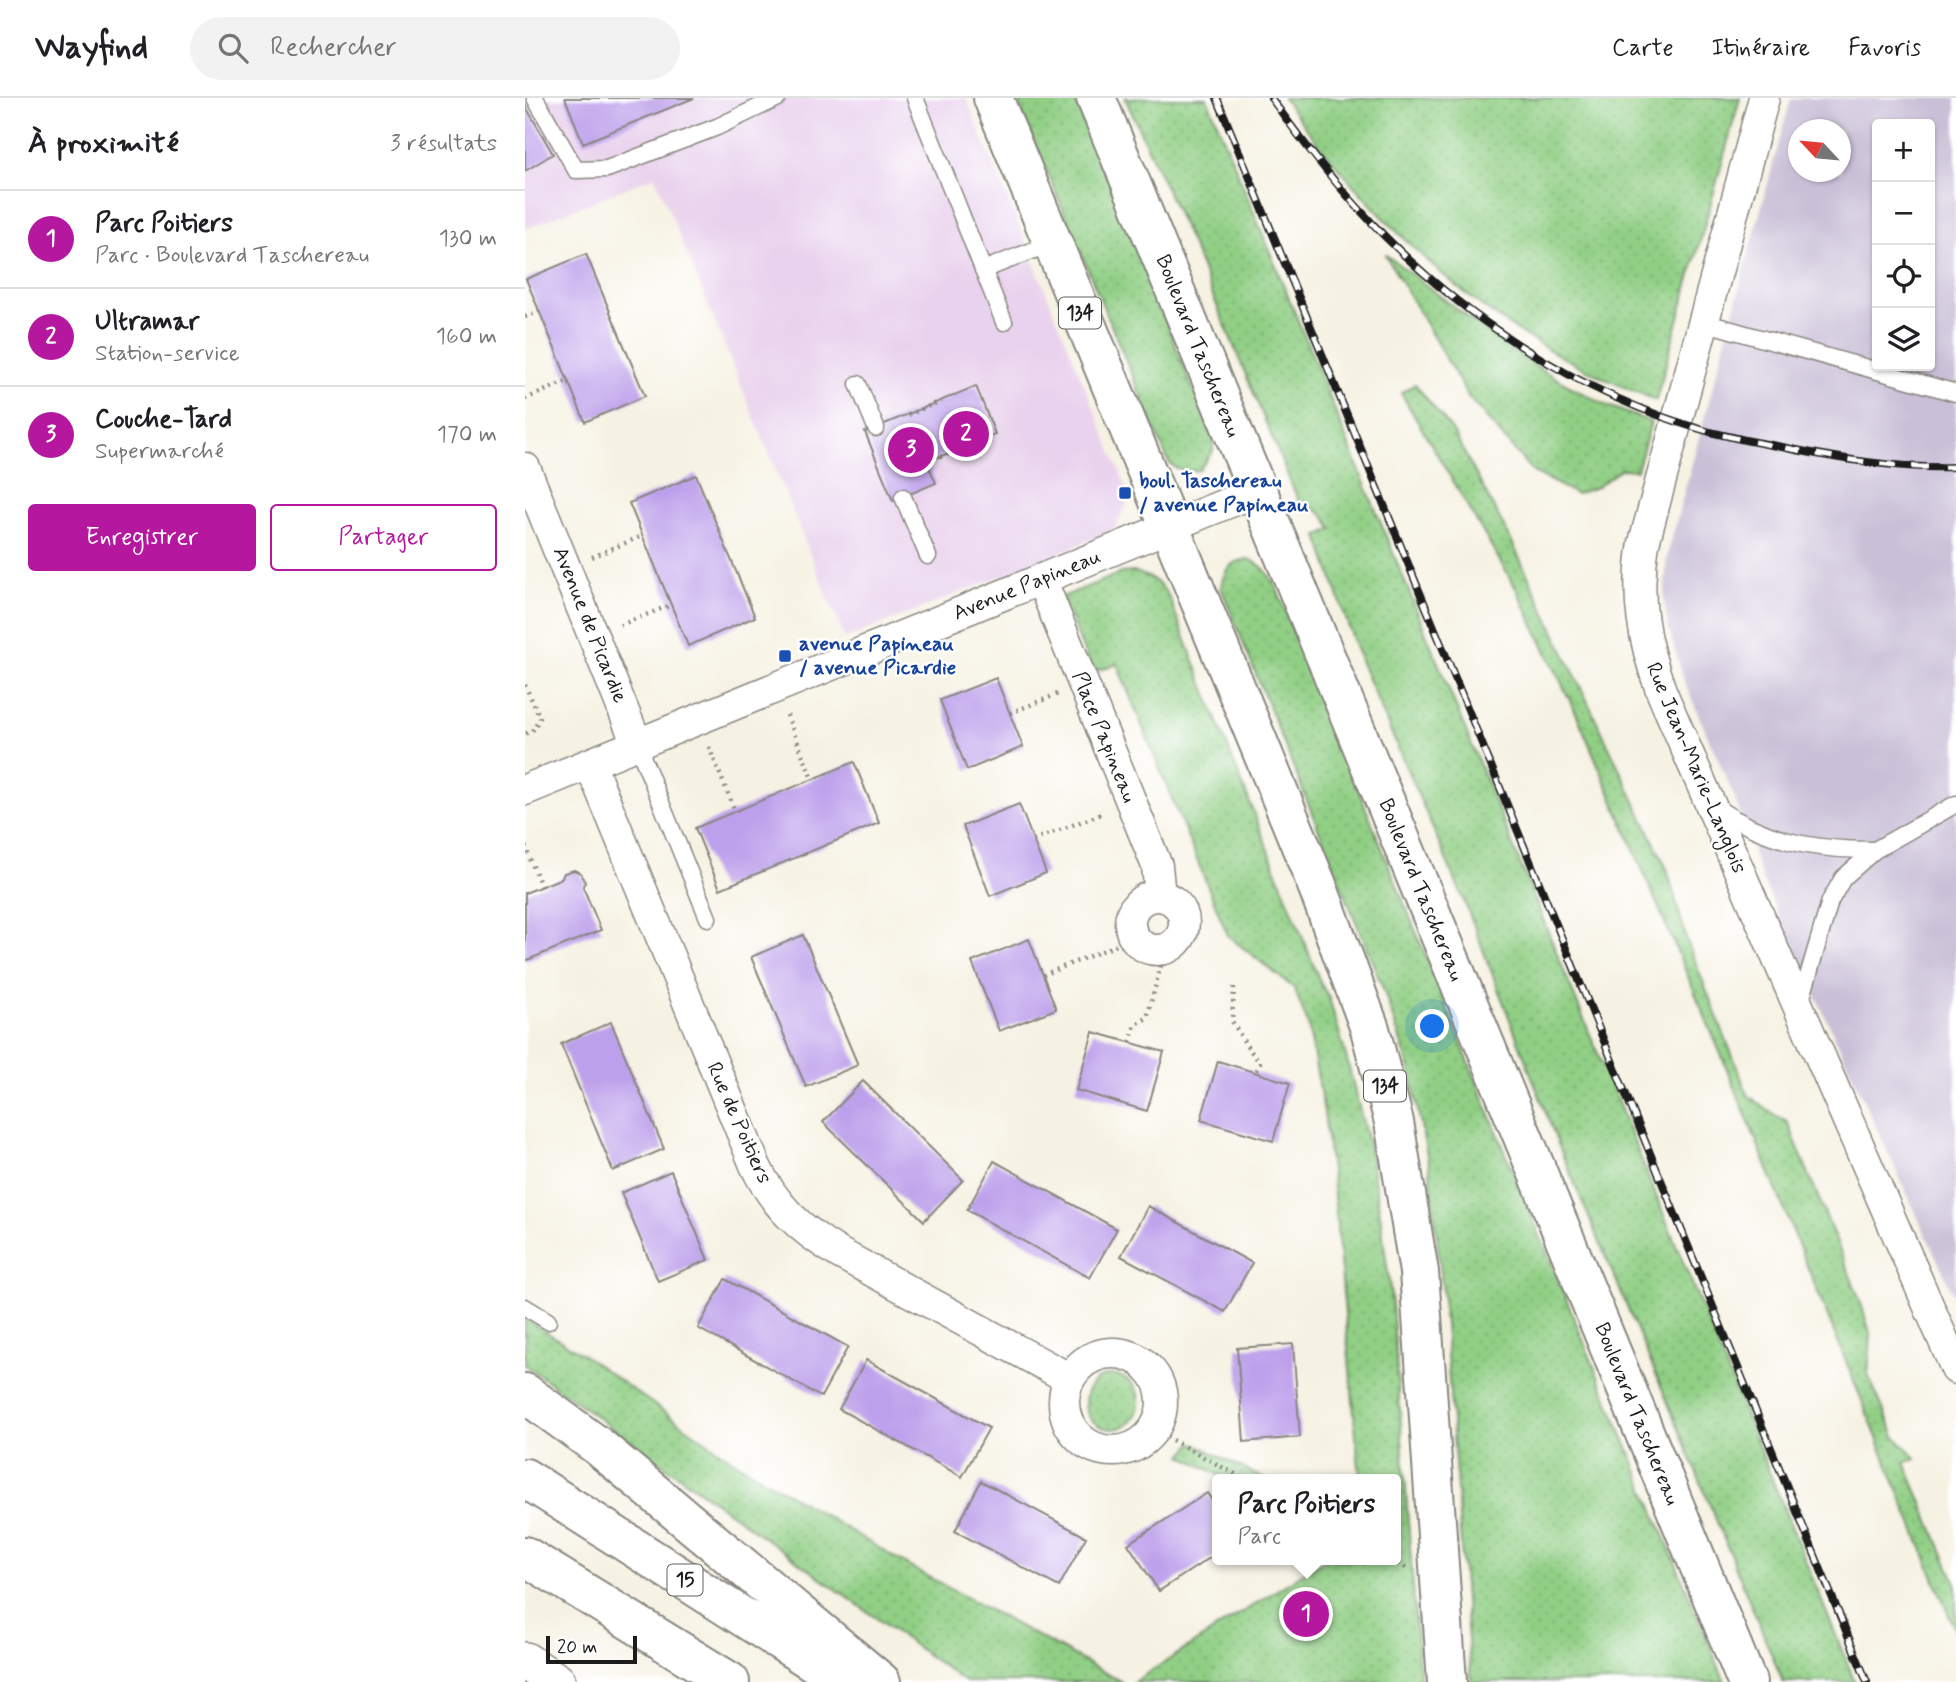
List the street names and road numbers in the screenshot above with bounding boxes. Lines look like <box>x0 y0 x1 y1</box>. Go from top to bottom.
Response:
street label: Boulevard Taschereau <box>1149 251 1247 441</box>
road number: 134 <box>1059 298 1101 328</box>
street label: Avenue de Picardie <box>546 543 634 707</box>
street label: Avenue Papineau <box>949 543 1105 627</box>
street label: Rue Jean-Marie-Langlois <box>1638 658 1753 878</box>
street label: Place Papineau <box>1065 667 1143 807</box>
street label: Boulevard Taschereau <box>1372 795 1470 985</box>
street label: Rue de Poitiers <box>700 1058 778 1188</box>
road number: 134 <box>1364 1070 1406 1102</box>
street label: Boulevard Taschereau <box>1588 1319 1686 1509</box>
road number: 15 <box>667 1564 703 1596</box>

